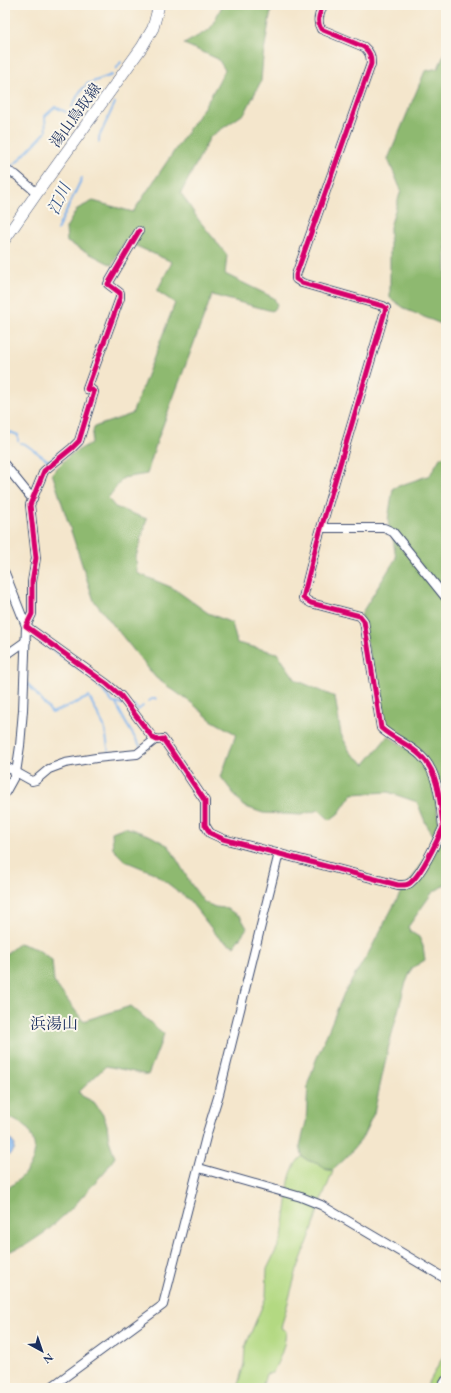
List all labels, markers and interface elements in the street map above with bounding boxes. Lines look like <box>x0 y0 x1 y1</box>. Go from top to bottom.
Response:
street label: 湯山鳥取線 <box>45 79 105 151</box>
water label: 江川 <box>43 178 76 218</box>
district label: 浜湯山 <box>30 1013 78 1034</box>
north arrow <box>22 1331 62 1371</box>
text: N <box>40 1350 56 1367</box>

